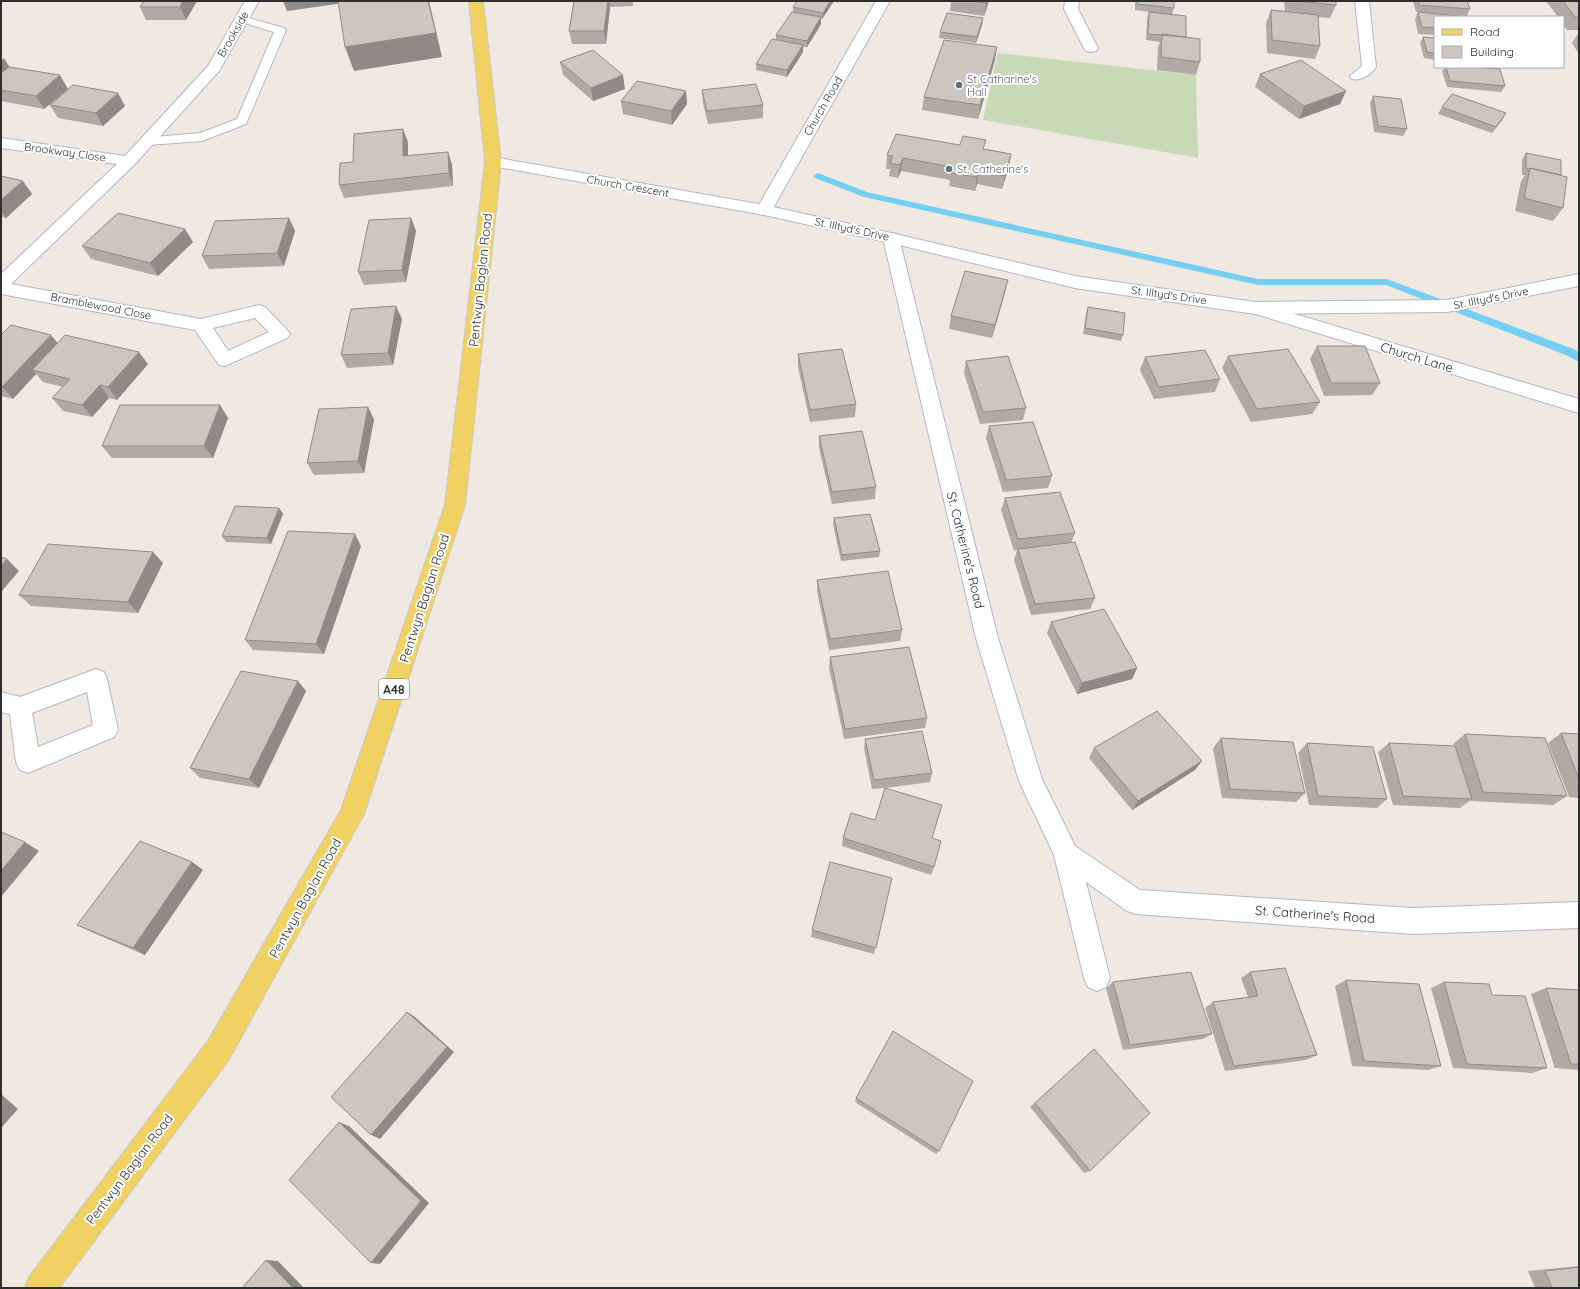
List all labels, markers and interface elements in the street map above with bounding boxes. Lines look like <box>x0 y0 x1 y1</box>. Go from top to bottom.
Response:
street label: Brookside <box>214 9 252 59</box>
legend <box>1434 16 1564 68</box>
text: Road <box>1470 24 1500 39</box>
text: Building <box>1470 44 1514 59</box>
place label: St Catharine's Hall <box>967 72 1037 99</box>
street label: Church Road <box>800 74 846 138</box>
marker: St Catharine's Hall <box>954 80 964 90</box>
street label: Brookway Close <box>23 139 107 165</box>
place label: St. Catherine's <box>957 162 1028 176</box>
marker: St. Catherine's <box>944 164 954 174</box>
street label: Church Crescent <box>586 172 670 200</box>
street label: Pentwyn Baglan Road <box>465 212 495 348</box>
street label: St. Illtyd's Drive <box>813 214 891 244</box>
street label: St. Illtyd's Drive <box>1130 283 1208 307</box>
street label: St. Illtyd's Drive <box>1452 284 1530 312</box>
street label: Bramblewood Close <box>50 289 152 323</box>
street label: Church Lane <box>1379 338 1455 376</box>
street label: St. Catherine's Road <box>944 490 988 610</box>
street label: Pentwyn Baglan Road <box>396 532 452 664</box>
road number: A48 <box>379 679 409 699</box>
street label: Pentwyn Baglan Road <box>265 835 345 961</box>
street label: St. Catherine's Road <box>1254 902 1376 926</box>
street label: Pentwyn Baglan Road <box>82 1111 176 1227</box>

